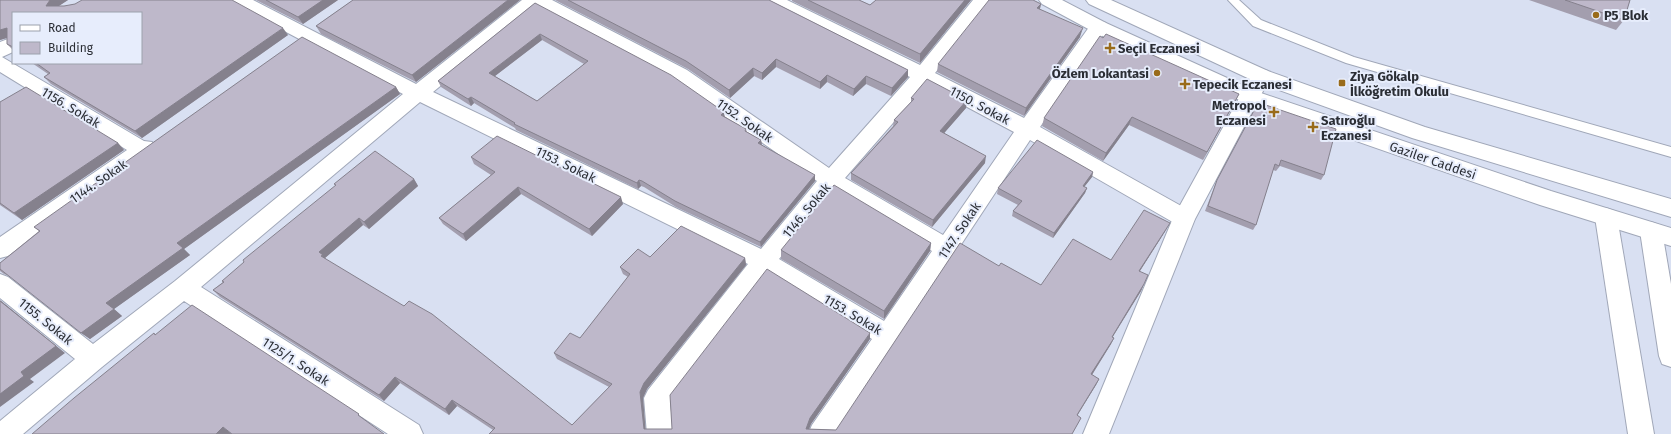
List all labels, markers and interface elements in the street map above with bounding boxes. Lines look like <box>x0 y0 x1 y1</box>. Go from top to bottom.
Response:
place label: P5 Blok <box>1604 8 1649 23</box>
marker: P5 Blok <box>1591 10 1601 20</box>
legend <box>12 12 142 64</box>
text: Road <box>48 21 76 35</box>
text: Building <box>48 41 94 55</box>
place label: Seçil Eczanesi <box>1118 41 1200 57</box>
marker: Seçil Eczanesi <box>1105 43 1115 53</box>
place label: Özlem Lokantasi <box>1052 65 1149 81</box>
marker: Özlem Lokantasi <box>1152 68 1162 78</box>
place label: Ziya Gökalp İlköğretim Okulu <box>1350 69 1449 99</box>
place label: Tepecik Eczanesi <box>1193 77 1292 92</box>
marker: Ziya Gökalp İlköğretim Okulu <box>1337 78 1347 88</box>
marker: Tepecik Eczanesi <box>1180 79 1190 89</box>
street label: 1150. Sokak <box>947 83 1013 128</box>
street label: 1156. Sokak <box>39 84 103 131</box>
street label: 1152. Sokak <box>714 96 776 145</box>
place label: Metropol Eczanesi <box>1212 98 1266 128</box>
marker: Metropol Eczanesi <box>1269 107 1279 117</box>
place label: Satıroğlu Eczanesi <box>1321 113 1375 143</box>
marker: Satıroğlu Eczanesi <box>1308 122 1318 132</box>
street label: Gaziler Caddesi <box>1388 139 1478 182</box>
street label: 1153. Sokak <box>533 143 599 186</box>
street label: 1144. Sokak <box>67 156 130 207</box>
street label: 1146. Sokak <box>779 180 834 241</box>
street label: 1147. Sokak <box>935 199 984 261</box>
street label: 1153. Sokak <box>821 291 885 338</box>
street label: 1155. Sokak <box>16 295 76 348</box>
street label: 1125/1. Sokak <box>259 334 332 389</box>

